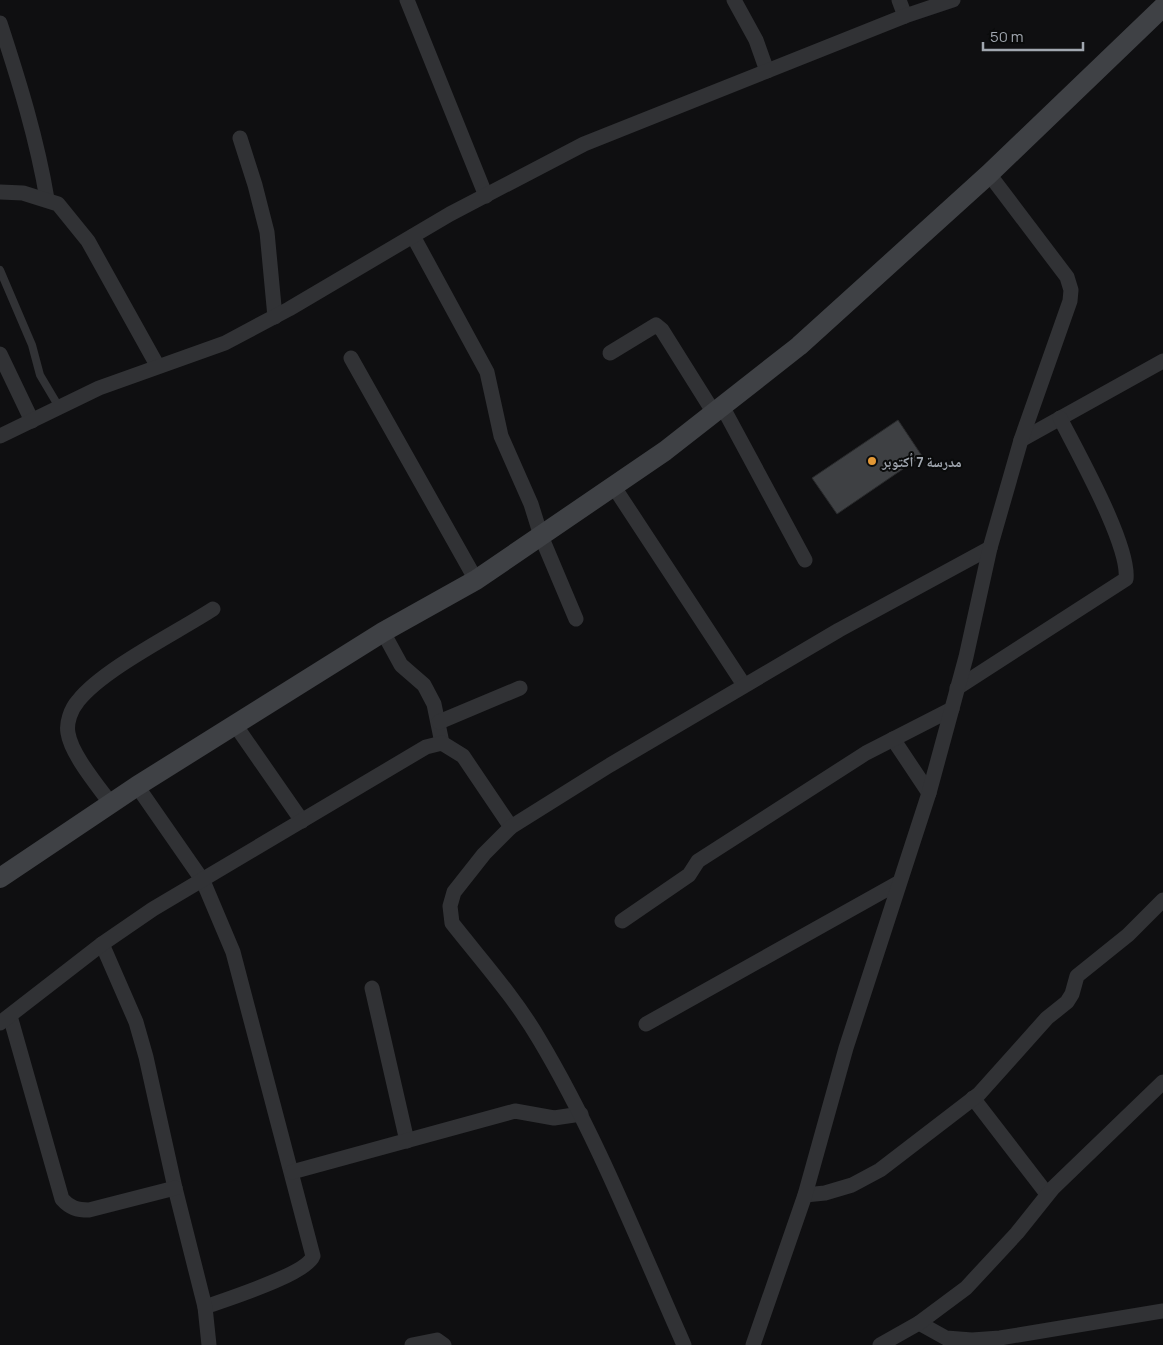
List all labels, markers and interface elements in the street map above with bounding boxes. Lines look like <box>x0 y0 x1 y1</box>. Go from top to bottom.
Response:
scale bar <box>983 20 1083 52</box>
text: 50 m <box>990 26 1024 47</box>
place label: مدرسة 7 أكتوبر <box>881 452 962 471</box>
marker: مدرسة 7 أكتوبر <box>866 455 878 467</box>

